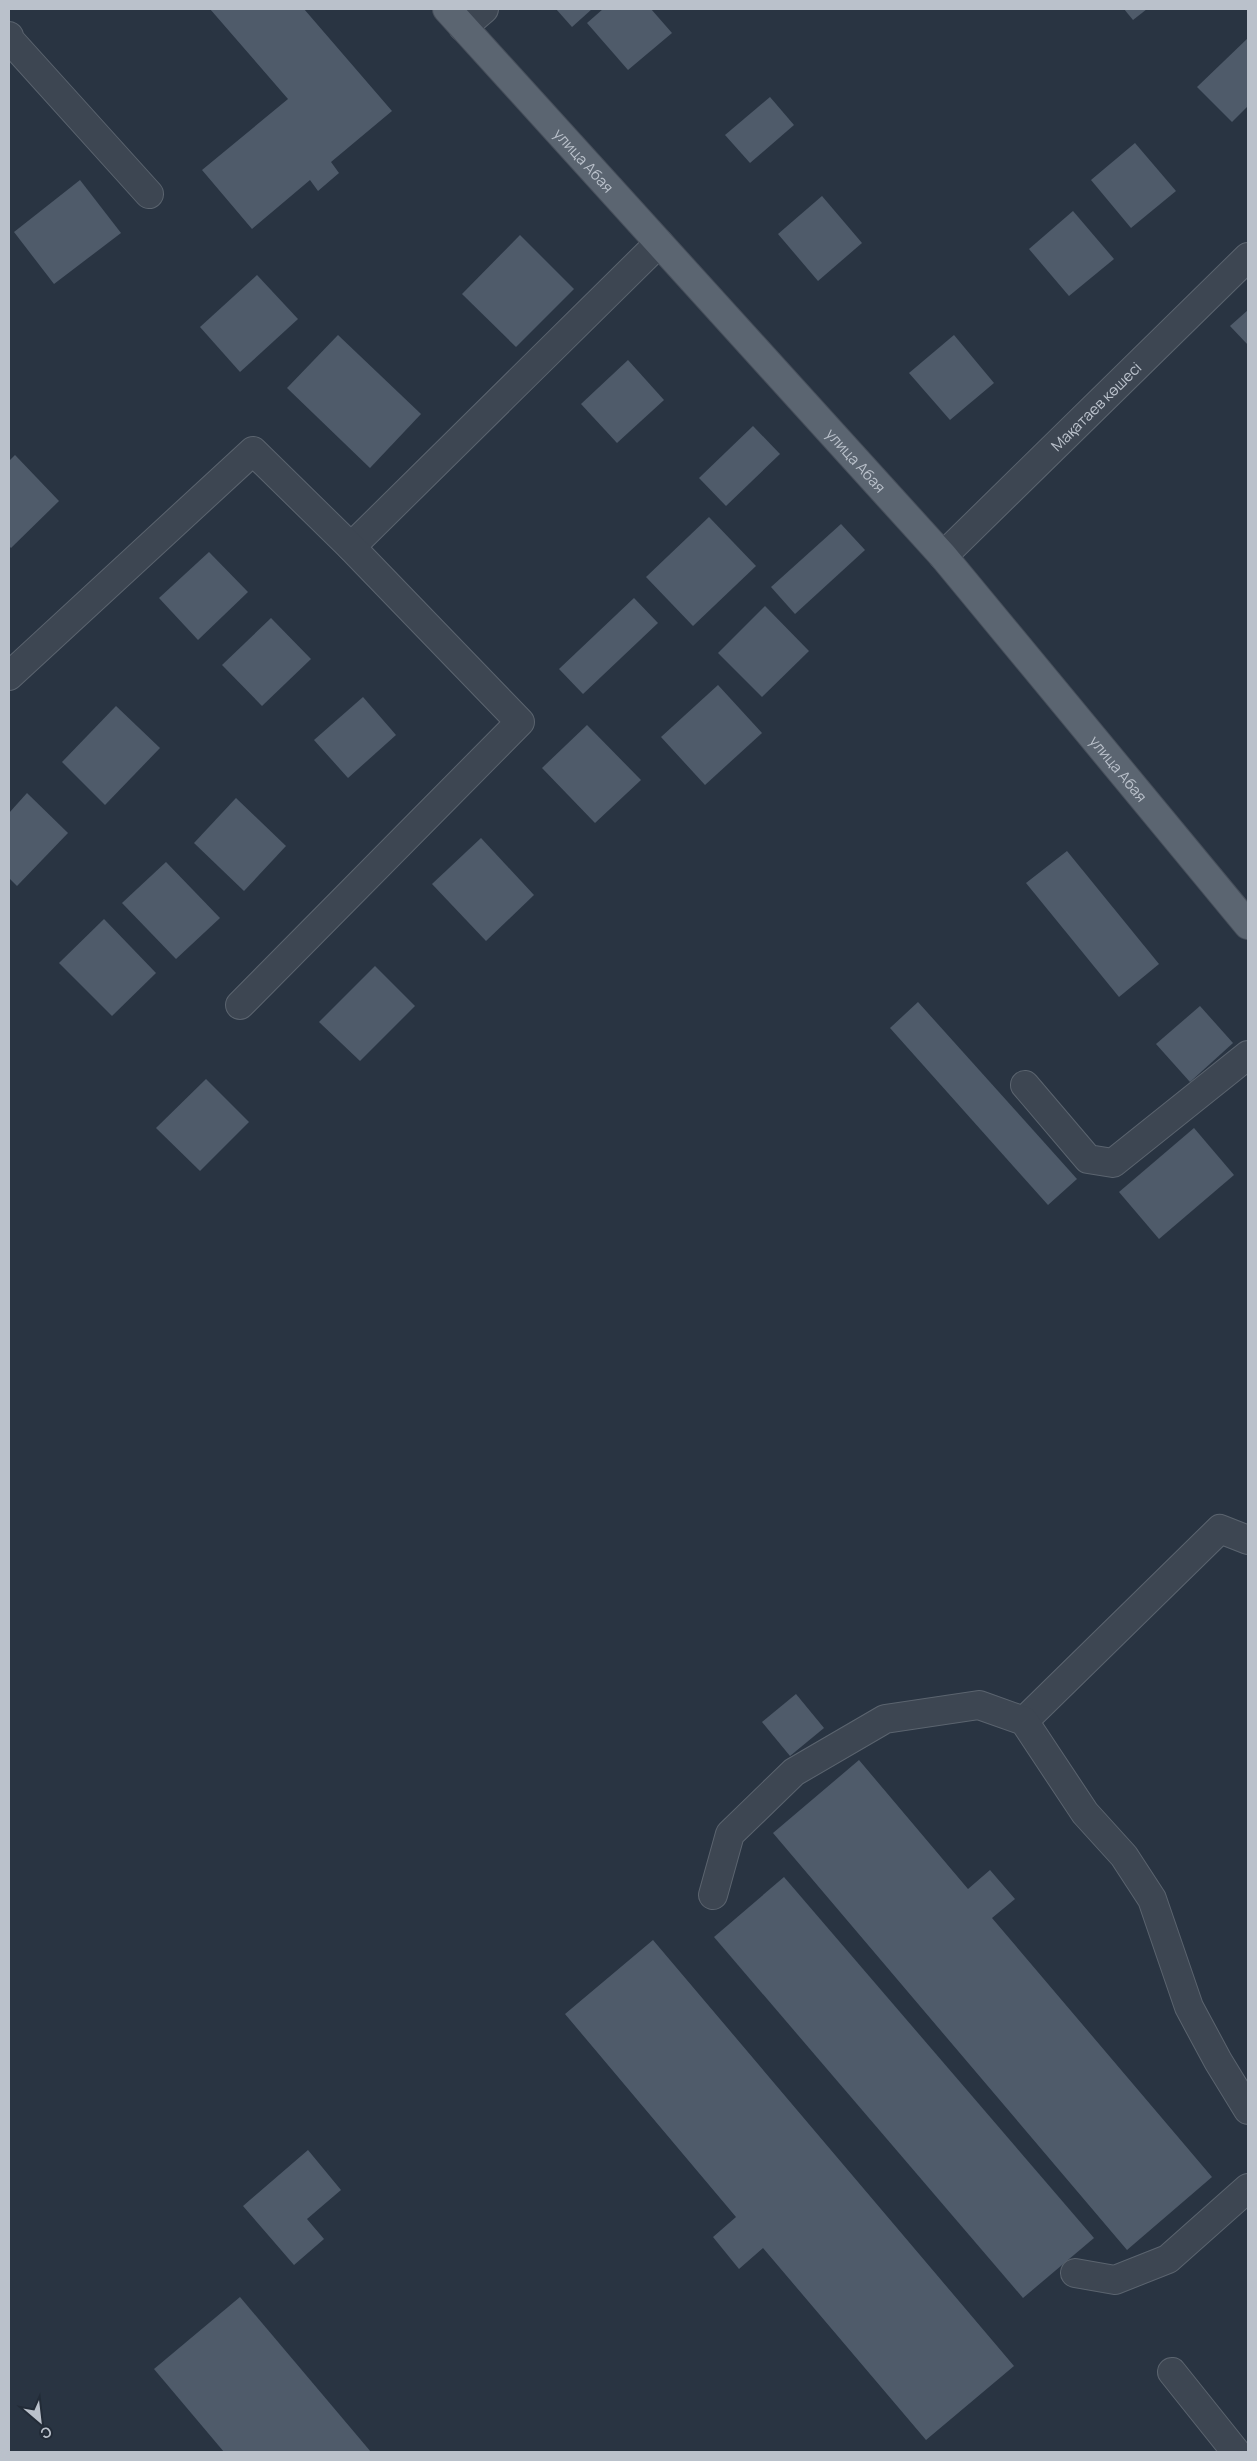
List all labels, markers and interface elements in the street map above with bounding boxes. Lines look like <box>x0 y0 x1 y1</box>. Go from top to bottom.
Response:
street label: улица Абая <box>549 123 619 197</box>
street label: Мақатаев көшесі <box>1046 357 1146 455</box>
street label: улица Абая <box>821 423 891 497</box>
street label: улица Абая <box>1085 731 1152 806</box>
north arrow <box>15 2396 65 2446</box>
text: С <box>37 2422 55 2444</box>

